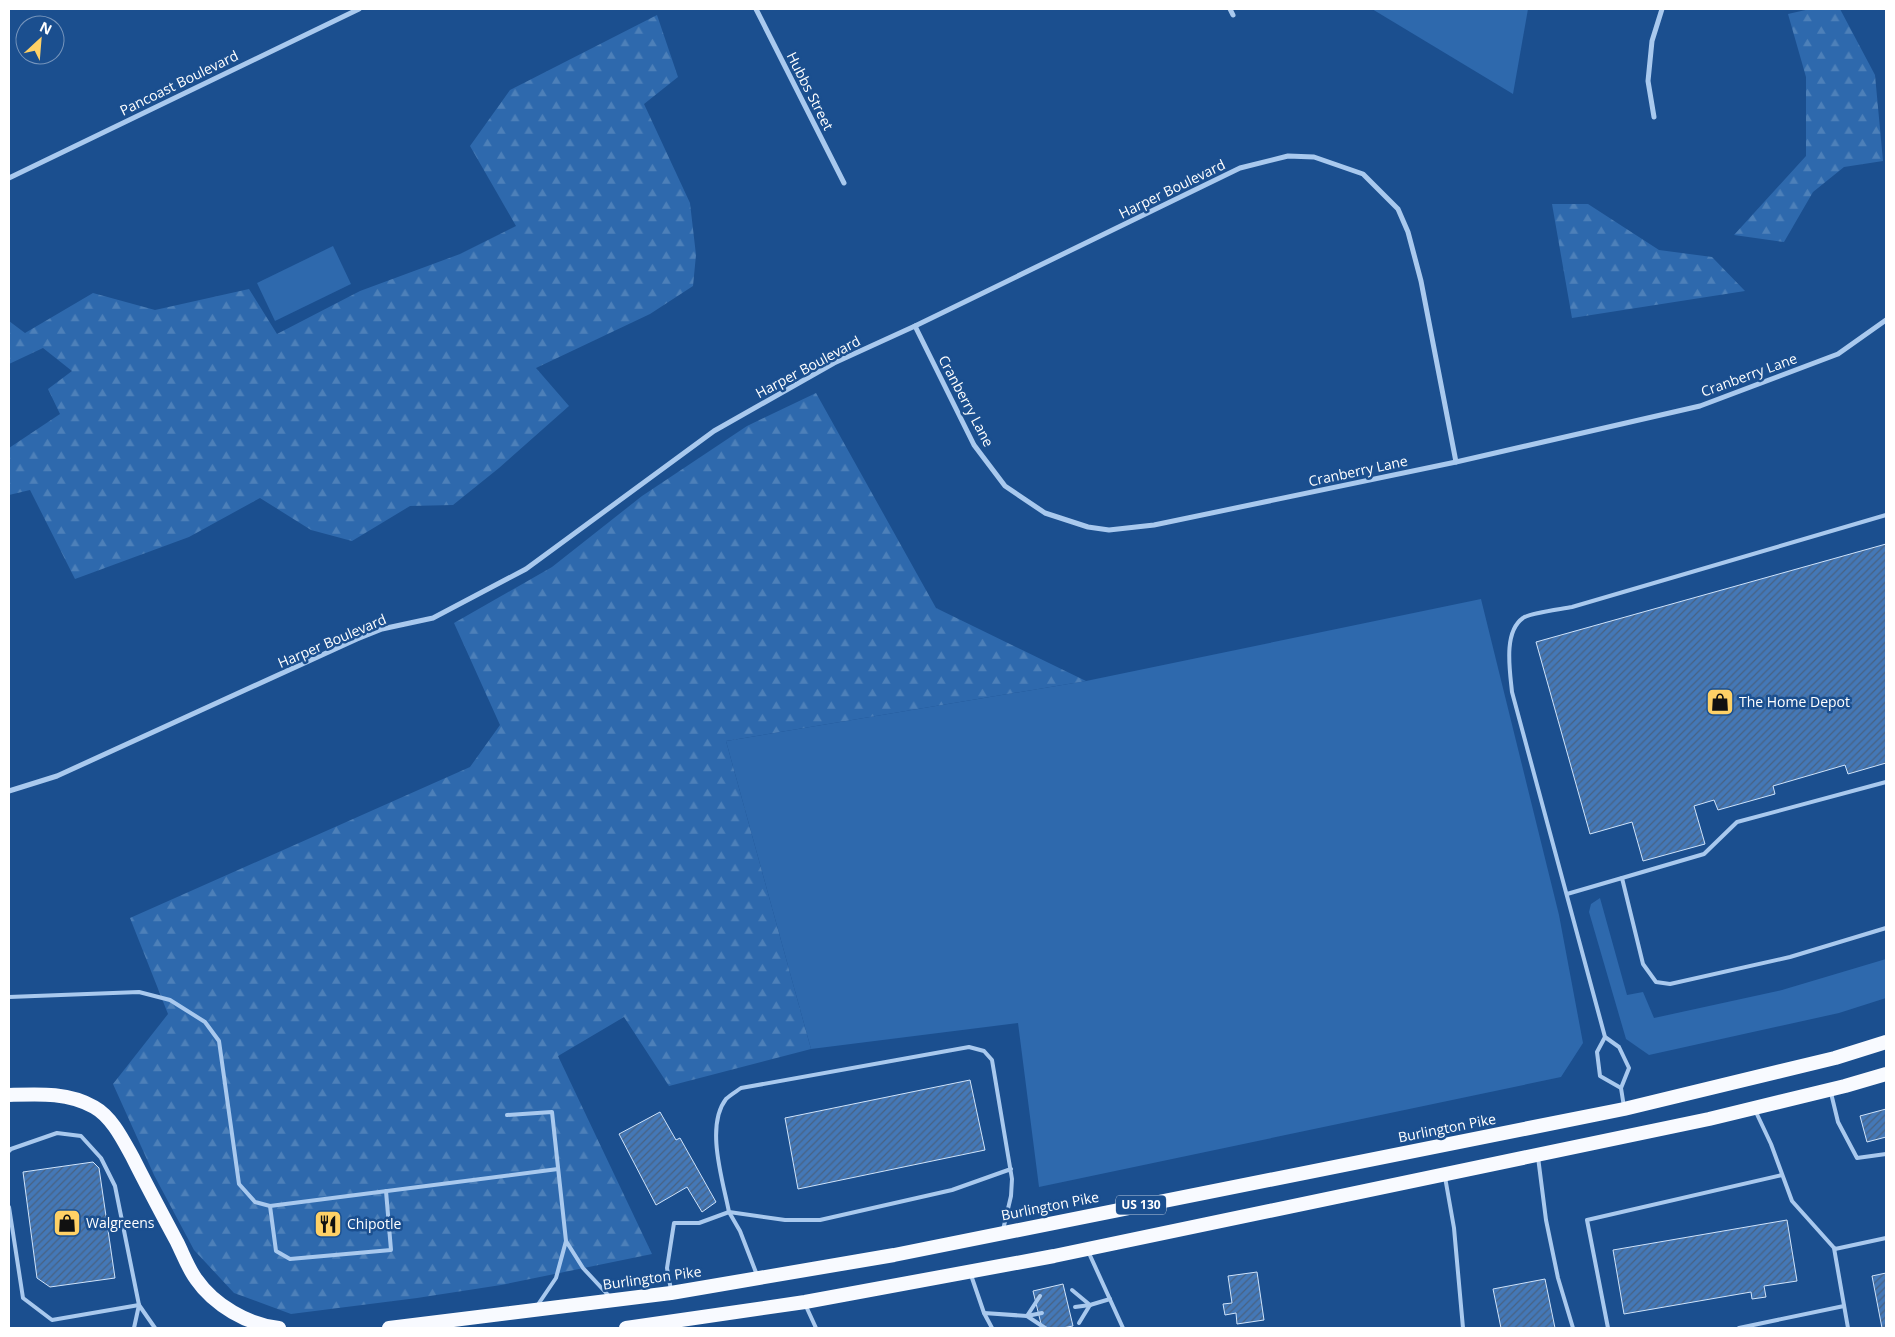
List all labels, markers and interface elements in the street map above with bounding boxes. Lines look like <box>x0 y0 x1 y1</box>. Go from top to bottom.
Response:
north arrow <box>15 15 65 65</box>
text: N <box>37 17 55 39</box>
street label: Pancoast Boulevard <box>116 46 241 119</box>
street label: Hubbs Street <box>783 48 838 133</box>
street label: Harper Boulevard <box>1115 155 1228 223</box>
street label: Harper Boulevard <box>752 331 863 402</box>
street label: Cranberry Lane <box>1698 348 1800 401</box>
street label: Cranberry Lane <box>934 352 999 450</box>
street label: Cranberry Lane <box>1307 451 1409 490</box>
street label: Harper Boulevard <box>275 609 389 672</box>
shop icon: The Home Depot <box>1705 687 1735 717</box>
place label: The Home Depot <box>1739 692 1850 711</box>
street label: Burlington Pike <box>1396 1109 1498 1146</box>
street label: Burlington Pike <box>999 1187 1101 1224</box>
road number: US 130 <box>1116 1196 1166 1214</box>
shop icon: Walgreens <box>52 1208 82 1238</box>
restaurant icon: Chipotle <box>313 1209 343 1239</box>
place label: Walgreens <box>86 1213 155 1232</box>
place label: Chipotle <box>347 1214 401 1233</box>
street label: Burlington Pike <box>601 1261 703 1294</box>

